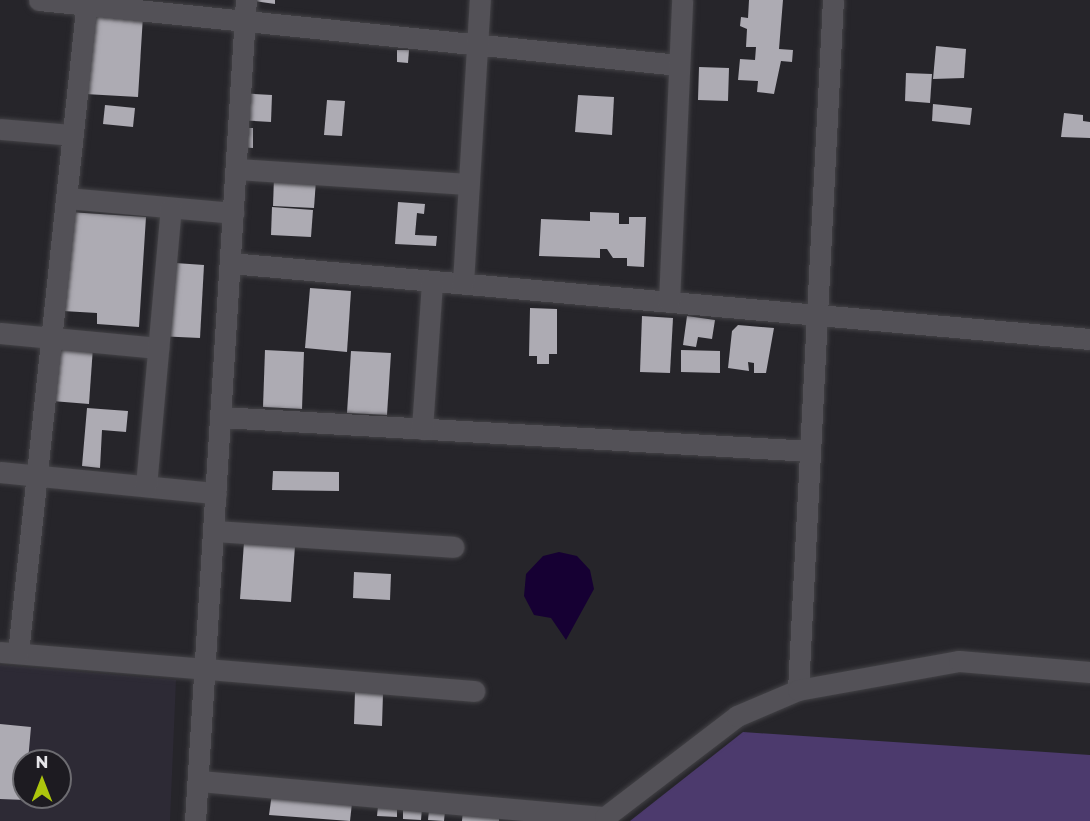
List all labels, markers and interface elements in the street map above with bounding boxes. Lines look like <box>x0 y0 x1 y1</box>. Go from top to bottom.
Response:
north arrow <box>12 749 72 809</box>
text: N <box>36 753 48 772</box>

